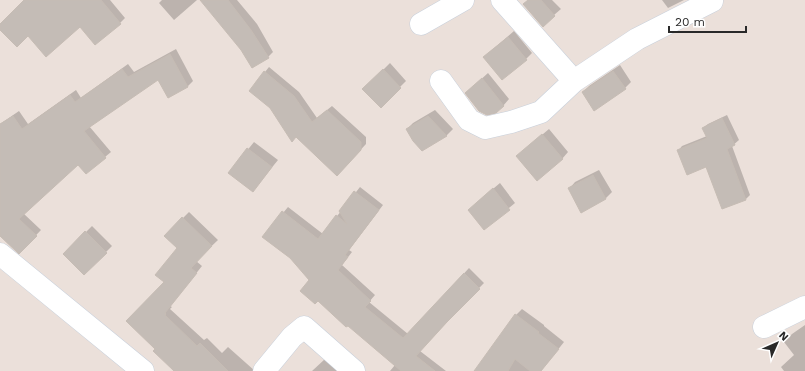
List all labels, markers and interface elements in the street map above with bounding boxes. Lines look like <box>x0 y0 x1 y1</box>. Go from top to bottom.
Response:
scale bar <box>669 8 746 34</box>
text: 20 m <box>675 15 705 29</box>
north arrow <box>757 323 797 363</box>
text: N <box>776 329 791 344</box>

